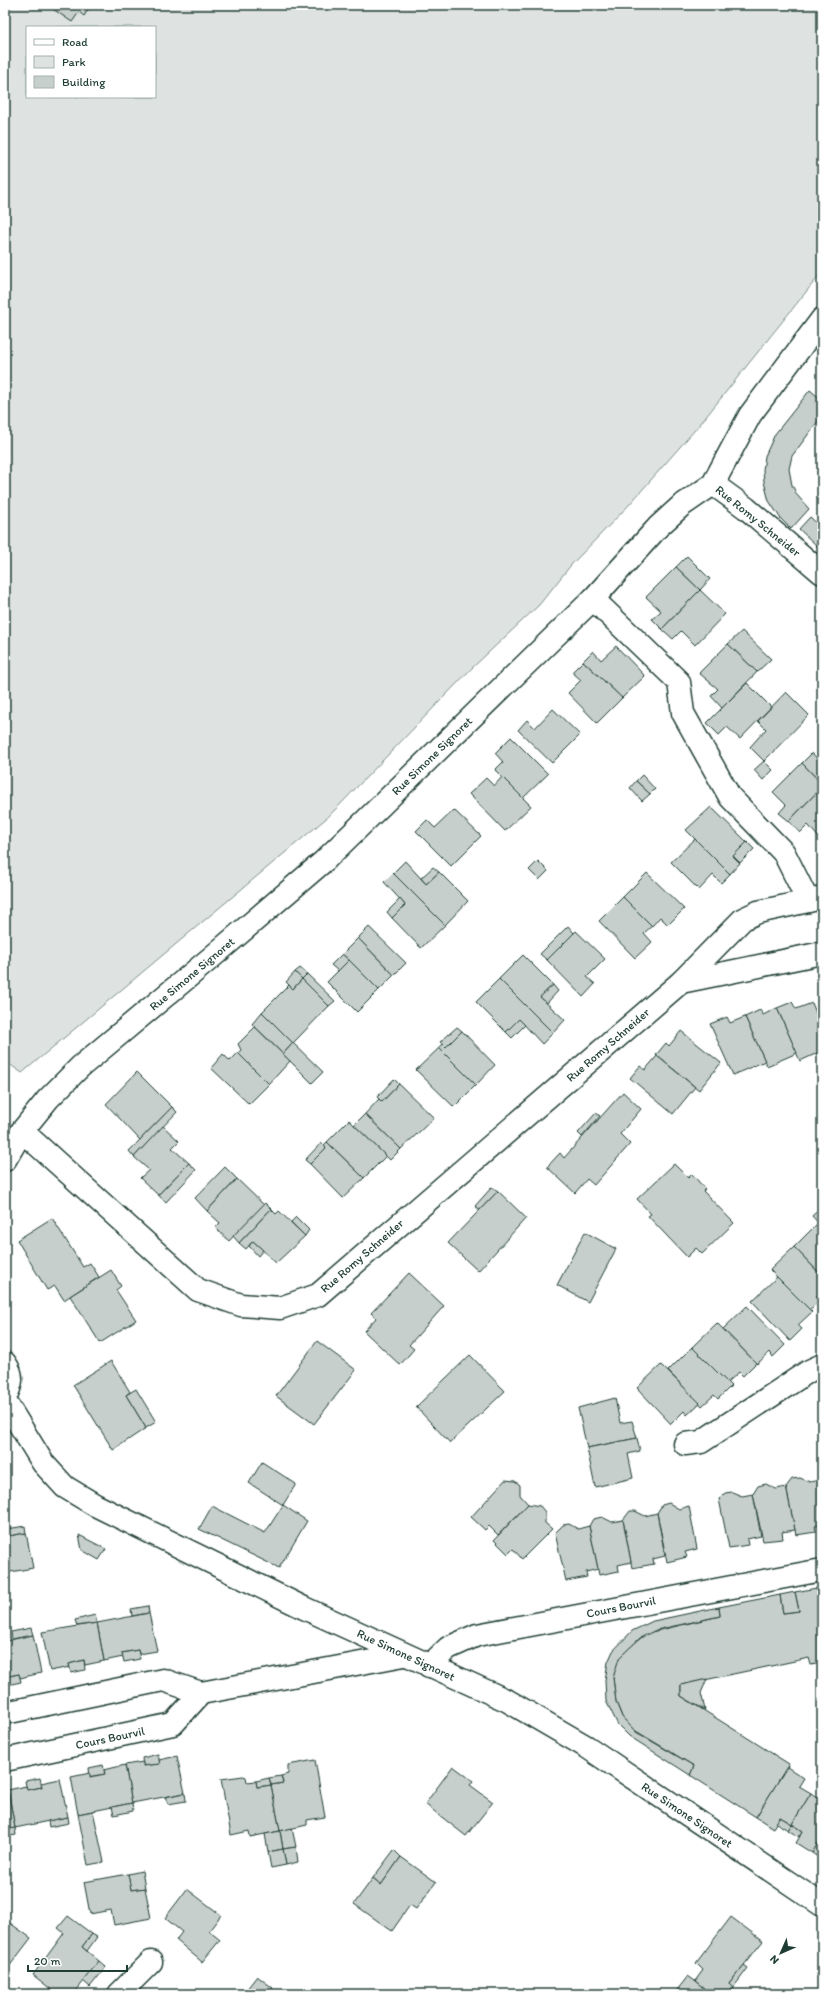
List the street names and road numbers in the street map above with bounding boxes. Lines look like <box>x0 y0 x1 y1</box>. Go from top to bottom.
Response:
street label: Rue Romy Schneider <box>713 482 804 560</box>
street label: Rue Simone Signoret <box>389 714 476 798</box>
street label: Rue Simone Signoret <box>147 934 238 1014</box>
street label: Rue Romy Schneider <box>564 1005 653 1085</box>
street label: Rue Romy Schneider <box>318 1216 407 1296</box>
street label: Cours Bourvil <box>585 1593 657 1621</box>
street label: Rue Simone Signoret <box>355 1626 458 1684</box>
street label: Cours Bourvil <box>74 1724 146 1752</box>
street label: Rue Simone Signoret <box>639 1779 736 1851</box>

